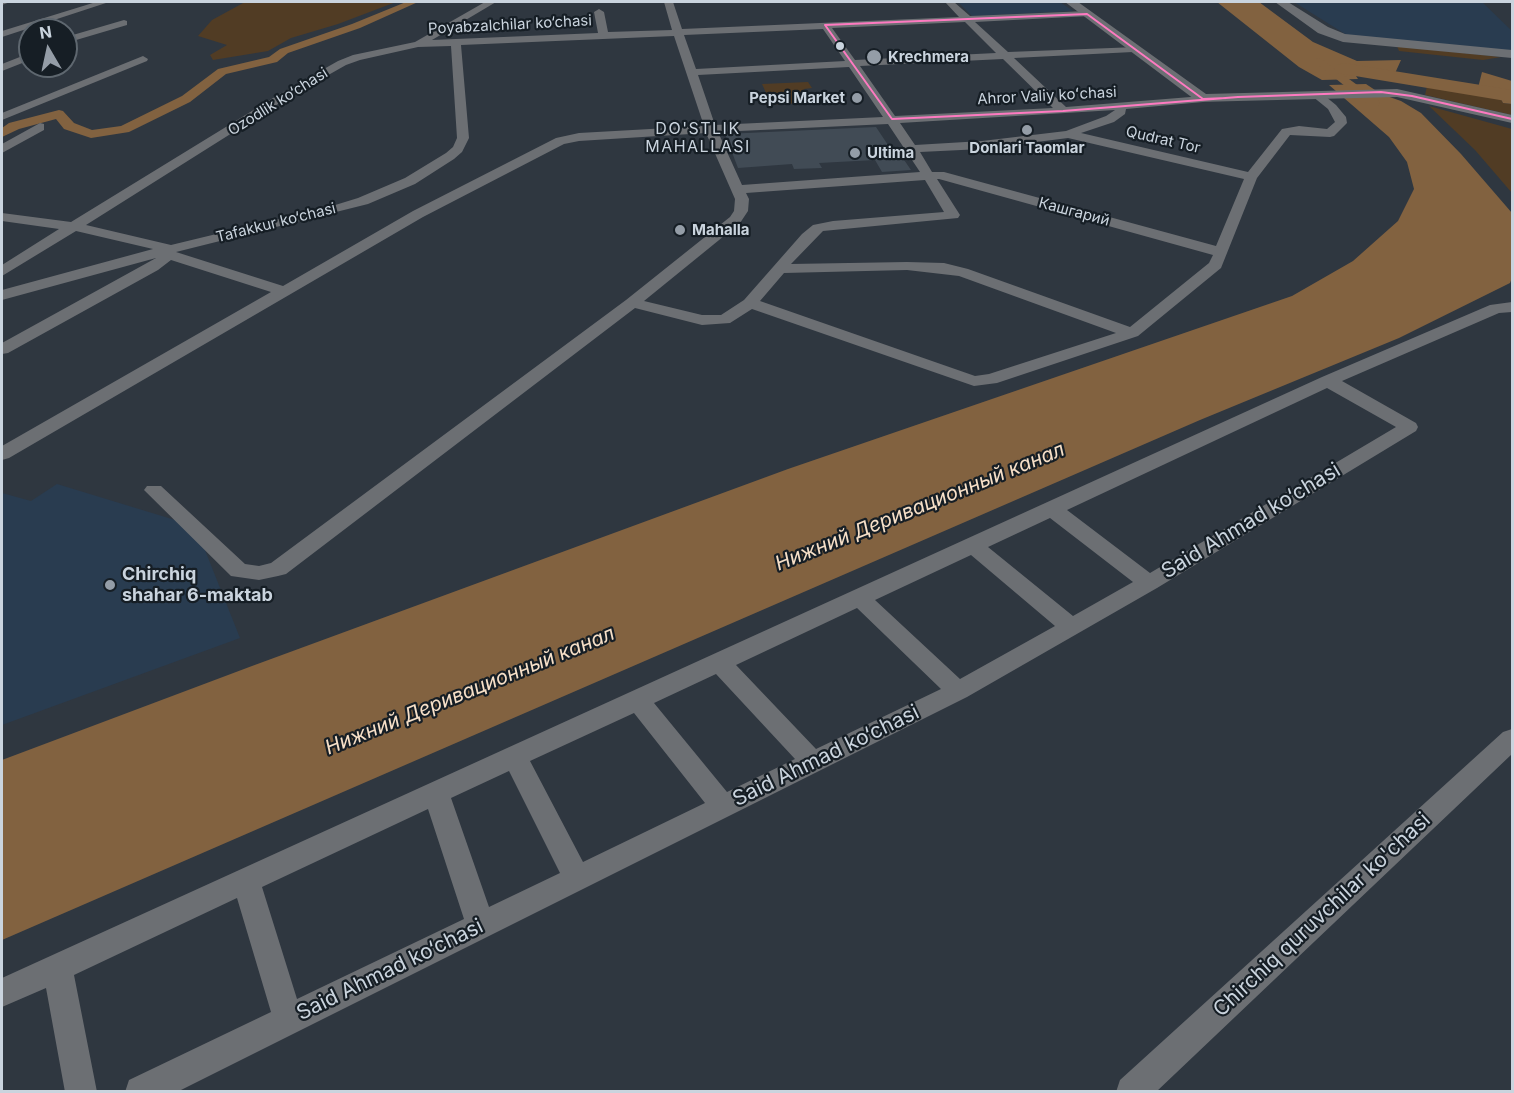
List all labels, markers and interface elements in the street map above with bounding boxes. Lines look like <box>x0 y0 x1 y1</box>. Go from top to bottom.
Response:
street label: Poyabzalchilar ko‘chasi <box>428 12 592 38</box>
north arrow <box>18 18 78 78</box>
text: N <box>38 21 53 43</box>
unlabelled marker <box>834 40 846 52</box>
marker: Krechmera <box>865 48 883 66</box>
place label: Krechmera <box>888 48 969 66</box>
street label: Ozodlik ko‘chasi <box>225 64 331 140</box>
street label: Ahror Valiy koʻchasi <box>977 83 1117 109</box>
place label: Pepsi Market <box>749 89 845 107</box>
marker: Pepsi Market <box>850 91 864 105</box>
district label: DO'STLIK MAHALLASI <box>645 119 751 157</box>
marker: Donlari Taomlar <box>1020 123 1034 137</box>
street label: Qudrat Tor <box>1124 123 1202 157</box>
place label: Donlari Taomlar <box>969 139 1085 157</box>
place label: Ultima <box>867 144 914 162</box>
marker: Ultima <box>848 146 862 160</box>
street label: Кашгарий <box>1037 194 1111 230</box>
street label: Tafakkur ko‘chasi <box>214 199 338 247</box>
place label: Mahalla <box>692 221 750 239</box>
marker: Mahalla <box>673 223 687 237</box>
water label: Нижний Деривационный канал <box>772 438 1068 576</box>
street label: Said Ahmad ko‘chasi <box>1157 458 1345 584</box>
place label: Chirchiq shahar 6-maktab <box>122 564 273 606</box>
marker: Chirchiq shahar 6-maktab <box>103 578 117 592</box>
water label: Нижний Деривационный канал <box>322 622 618 760</box>
street label: Said Ahmad ko‘chasi <box>729 700 923 812</box>
street label: Chirchiq quruvchilar ko'chasi <box>1208 808 1436 1022</box>
street label: Said Ahmad ko‘chasi <box>293 914 487 1026</box>

